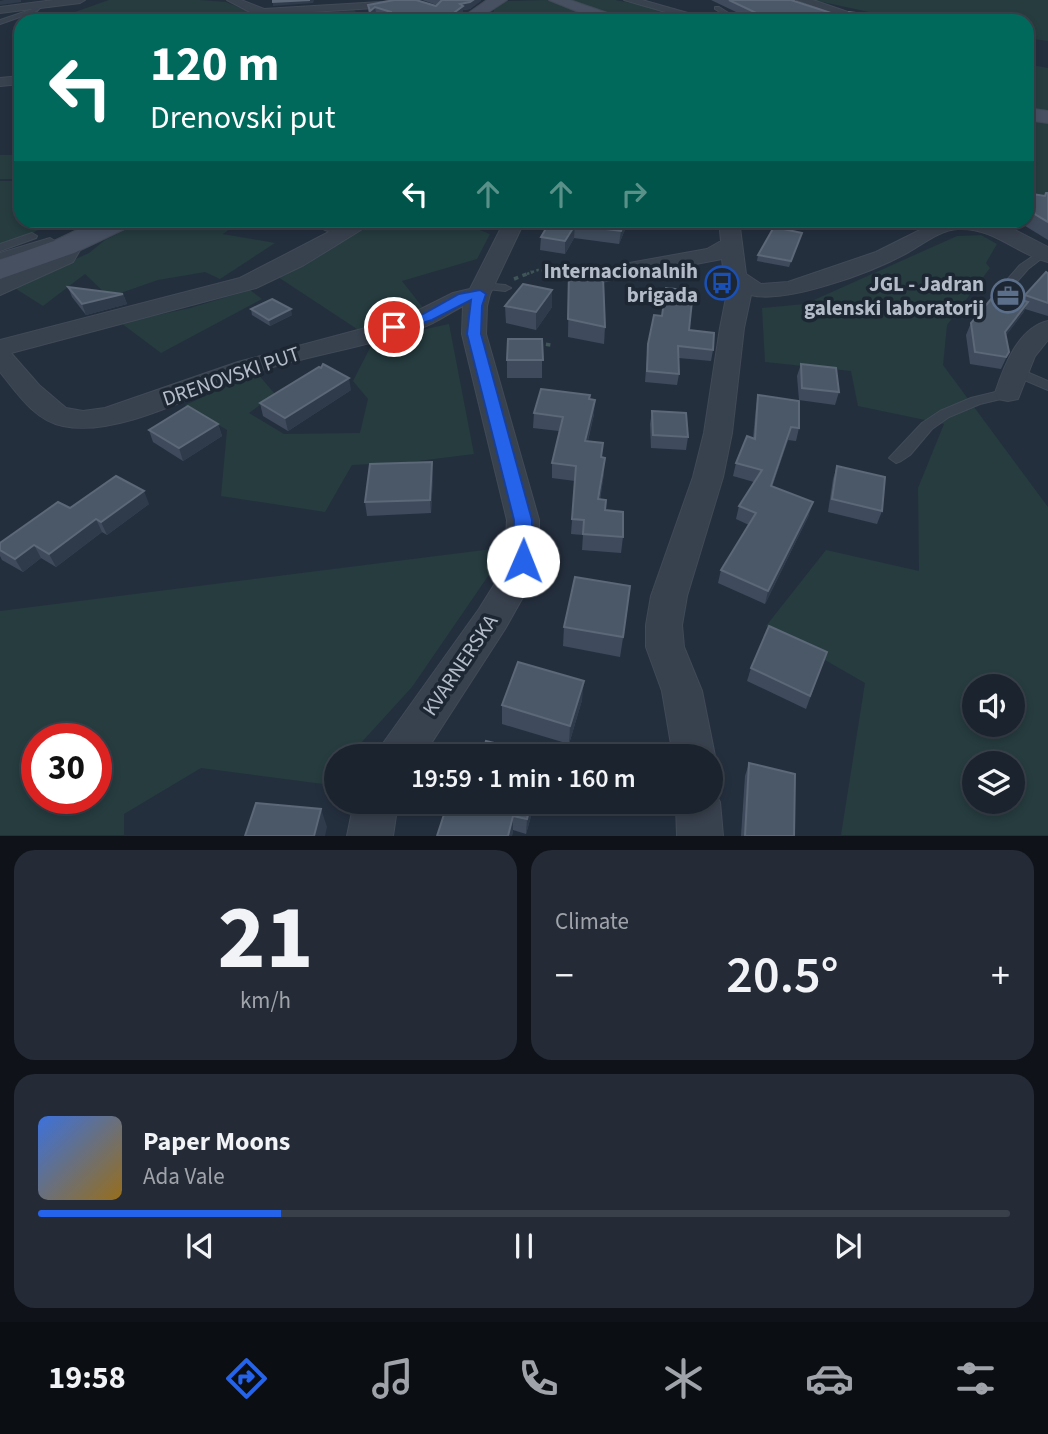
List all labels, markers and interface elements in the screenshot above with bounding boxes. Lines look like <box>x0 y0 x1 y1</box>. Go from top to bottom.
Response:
text: 120 m <box>150 30 279 100</box>
icon: left <box>35 42 126 133</box>
text: Drenovski put <box>150 95 336 141</box>
icon: left <box>396 175 434 213</box>
icon: ahead <box>469 175 507 213</box>
icon: ahead <box>542 175 580 213</box>
icon: right <box>615 175 653 213</box>
place label: Internacionalnih brigada <box>544 256 698 310</box>
bus stop icon: Internacionalnih brigada <box>703 264 741 302</box>
place label: JGL - Jadran galenski laboratorij <box>804 269 984 323</box>
office icon: JGL - Jadran galenski laboratorij <box>989 277 1027 315</box>
pin <box>364 297 424 357</box>
icon: arrive <box>375 308 413 346</box>
street label: DRENOVSKI PUT <box>158 338 304 414</box>
position arrow <box>486 524 560 598</box>
street label: KVARNERSKA <box>415 608 505 722</box>
map controls <box>962 674 1025 814</box>
button: sound <box>962 674 1025 737</box>
speed limit sign: 30 <box>21 723 112 814</box>
button: layers <box>962 751 1025 814</box>
text: 19:59 · 1 min · 160 m <box>411 760 636 797</box>
text: 21 <box>217 874 314 1003</box>
text: Climate <box>555 905 629 938</box>
text: 20.5° <box>726 939 839 1013</box>
text: − <box>555 949 574 1003</box>
text: + <box>991 949 1010 1003</box>
text: km/h <box>240 984 291 1017</box>
text: Paper Moons <box>143 1123 290 1160</box>
text: Ada Vale <box>143 1160 225 1193</box>
icon: previous <box>181 1227 219 1265</box>
icon: pause <box>505 1227 543 1265</box>
icon: next <box>829 1227 867 1265</box>
icon: directions <box>222 1354 271 1403</box>
icon: music <box>368 1354 417 1403</box>
icon: phone <box>514 1354 563 1403</box>
icon: climate <box>659 1354 708 1403</box>
icon: car <box>805 1354 854 1403</box>
icon: filters <box>951 1354 1000 1403</box>
text: 19:58 <box>48 1355 126 1401</box>

